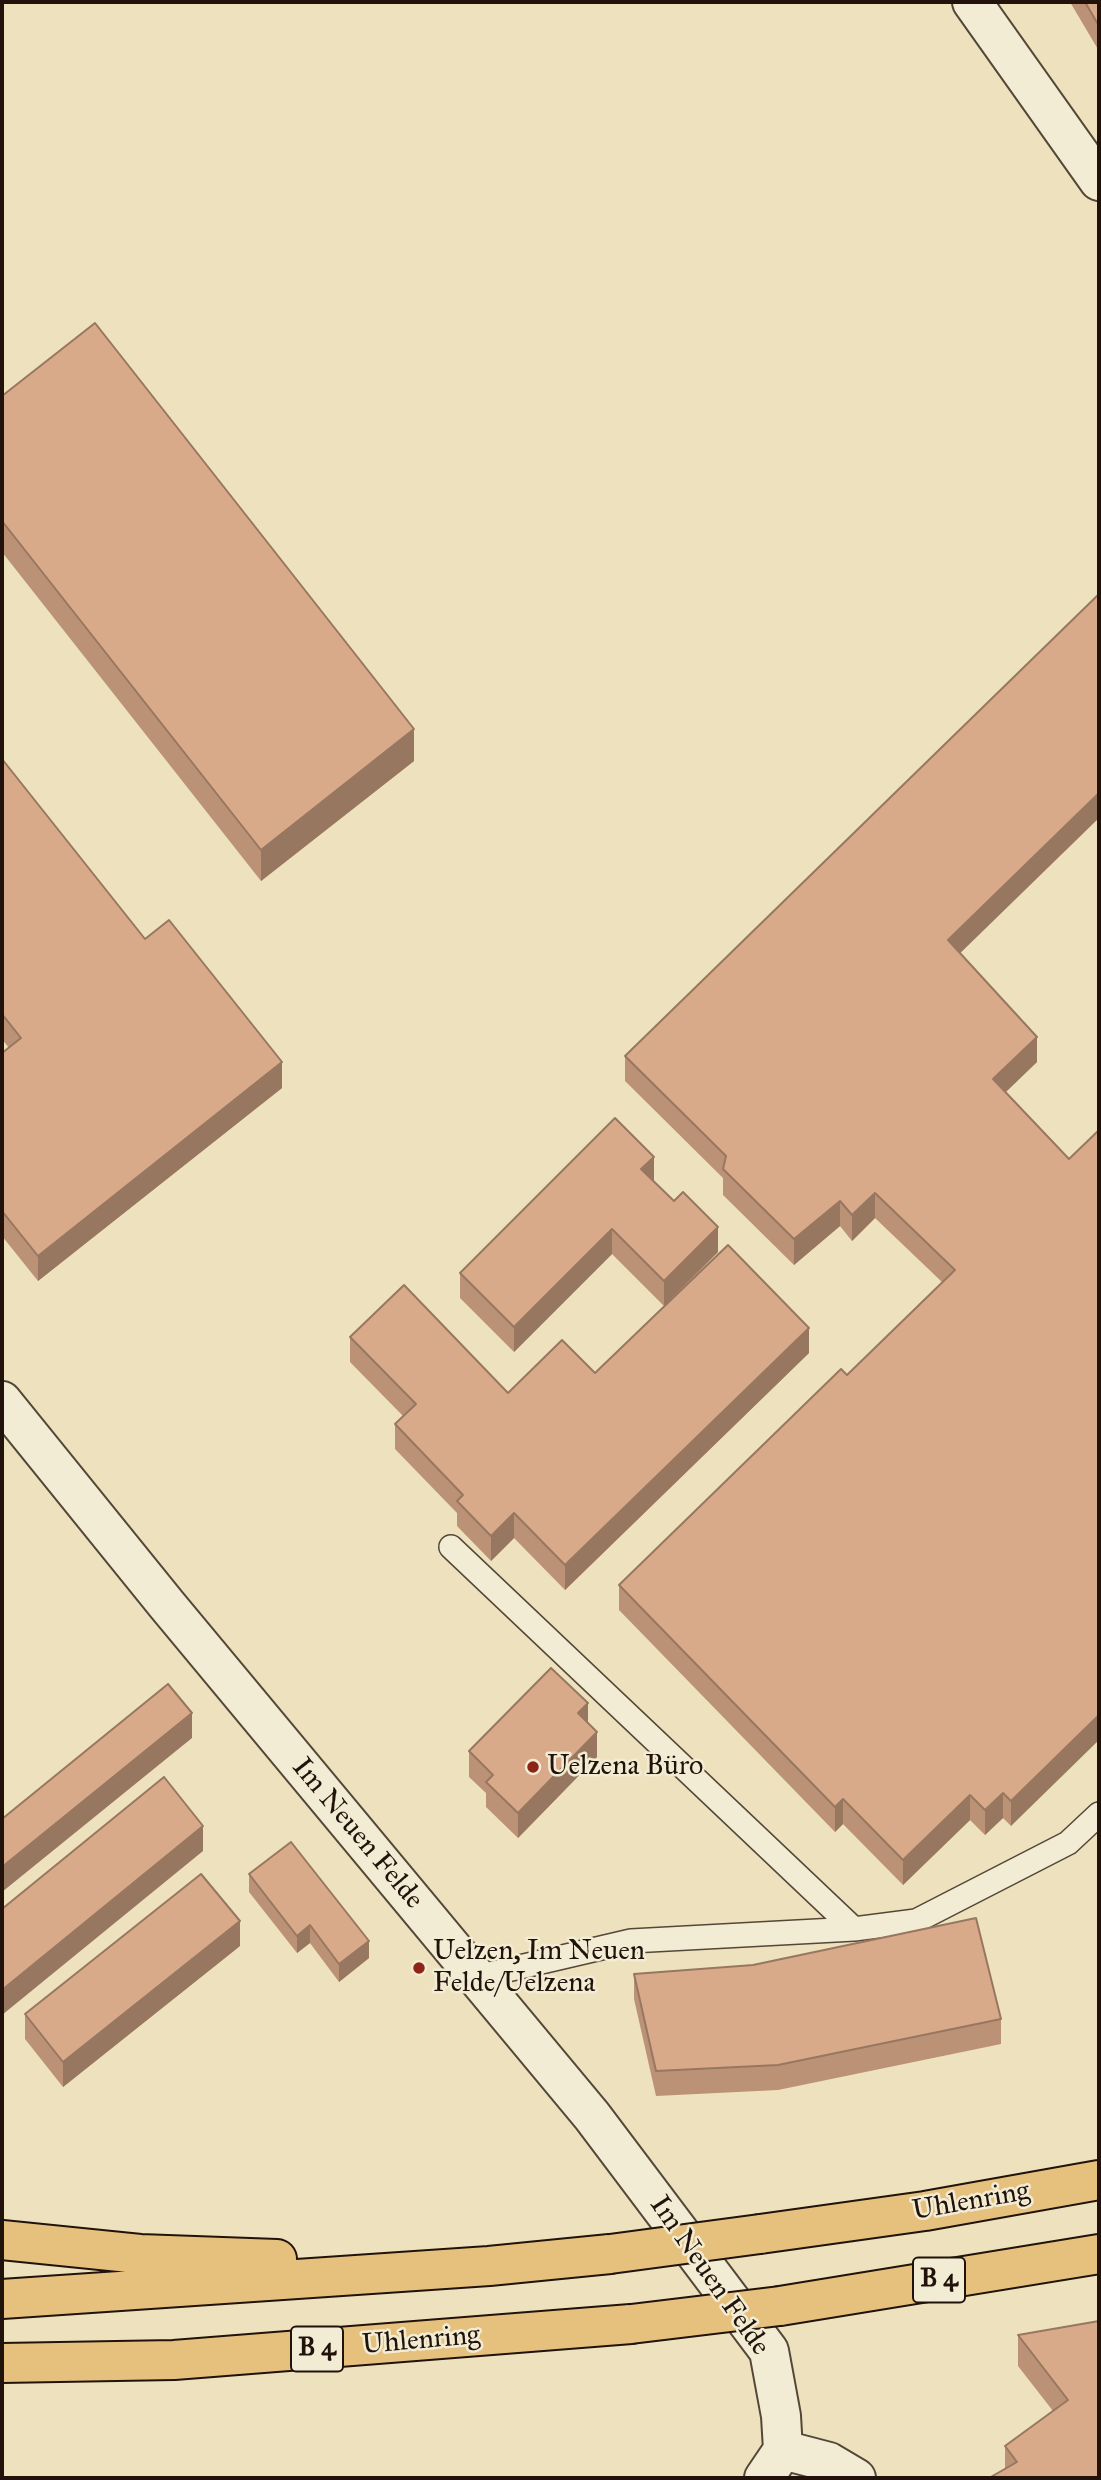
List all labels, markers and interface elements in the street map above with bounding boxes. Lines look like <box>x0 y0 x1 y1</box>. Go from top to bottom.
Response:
place label: Uelzena Büro <box>547 1750 703 1784</box>
street label: Im Neuen Felde <box>284 1752 430 1916</box>
marker: Uelzena Büro <box>525 1759 541 1775</box>
place label: Uelzen, Im Neuen Felde/Uelzena <box>433 1935 645 2001</box>
marker: Uelzen, Im Neuen Felde/Uelzena <box>411 1960 427 1976</box>
street label: Uhlenring <box>910 2175 1032 2229</box>
street label: Im Neuen Felde <box>642 2190 776 2362</box>
road number: B 4 <box>913 2258 965 2302</box>
street label: Uhlenring <box>361 2319 481 2363</box>
road number: B 4 <box>291 2326 343 2372</box>

